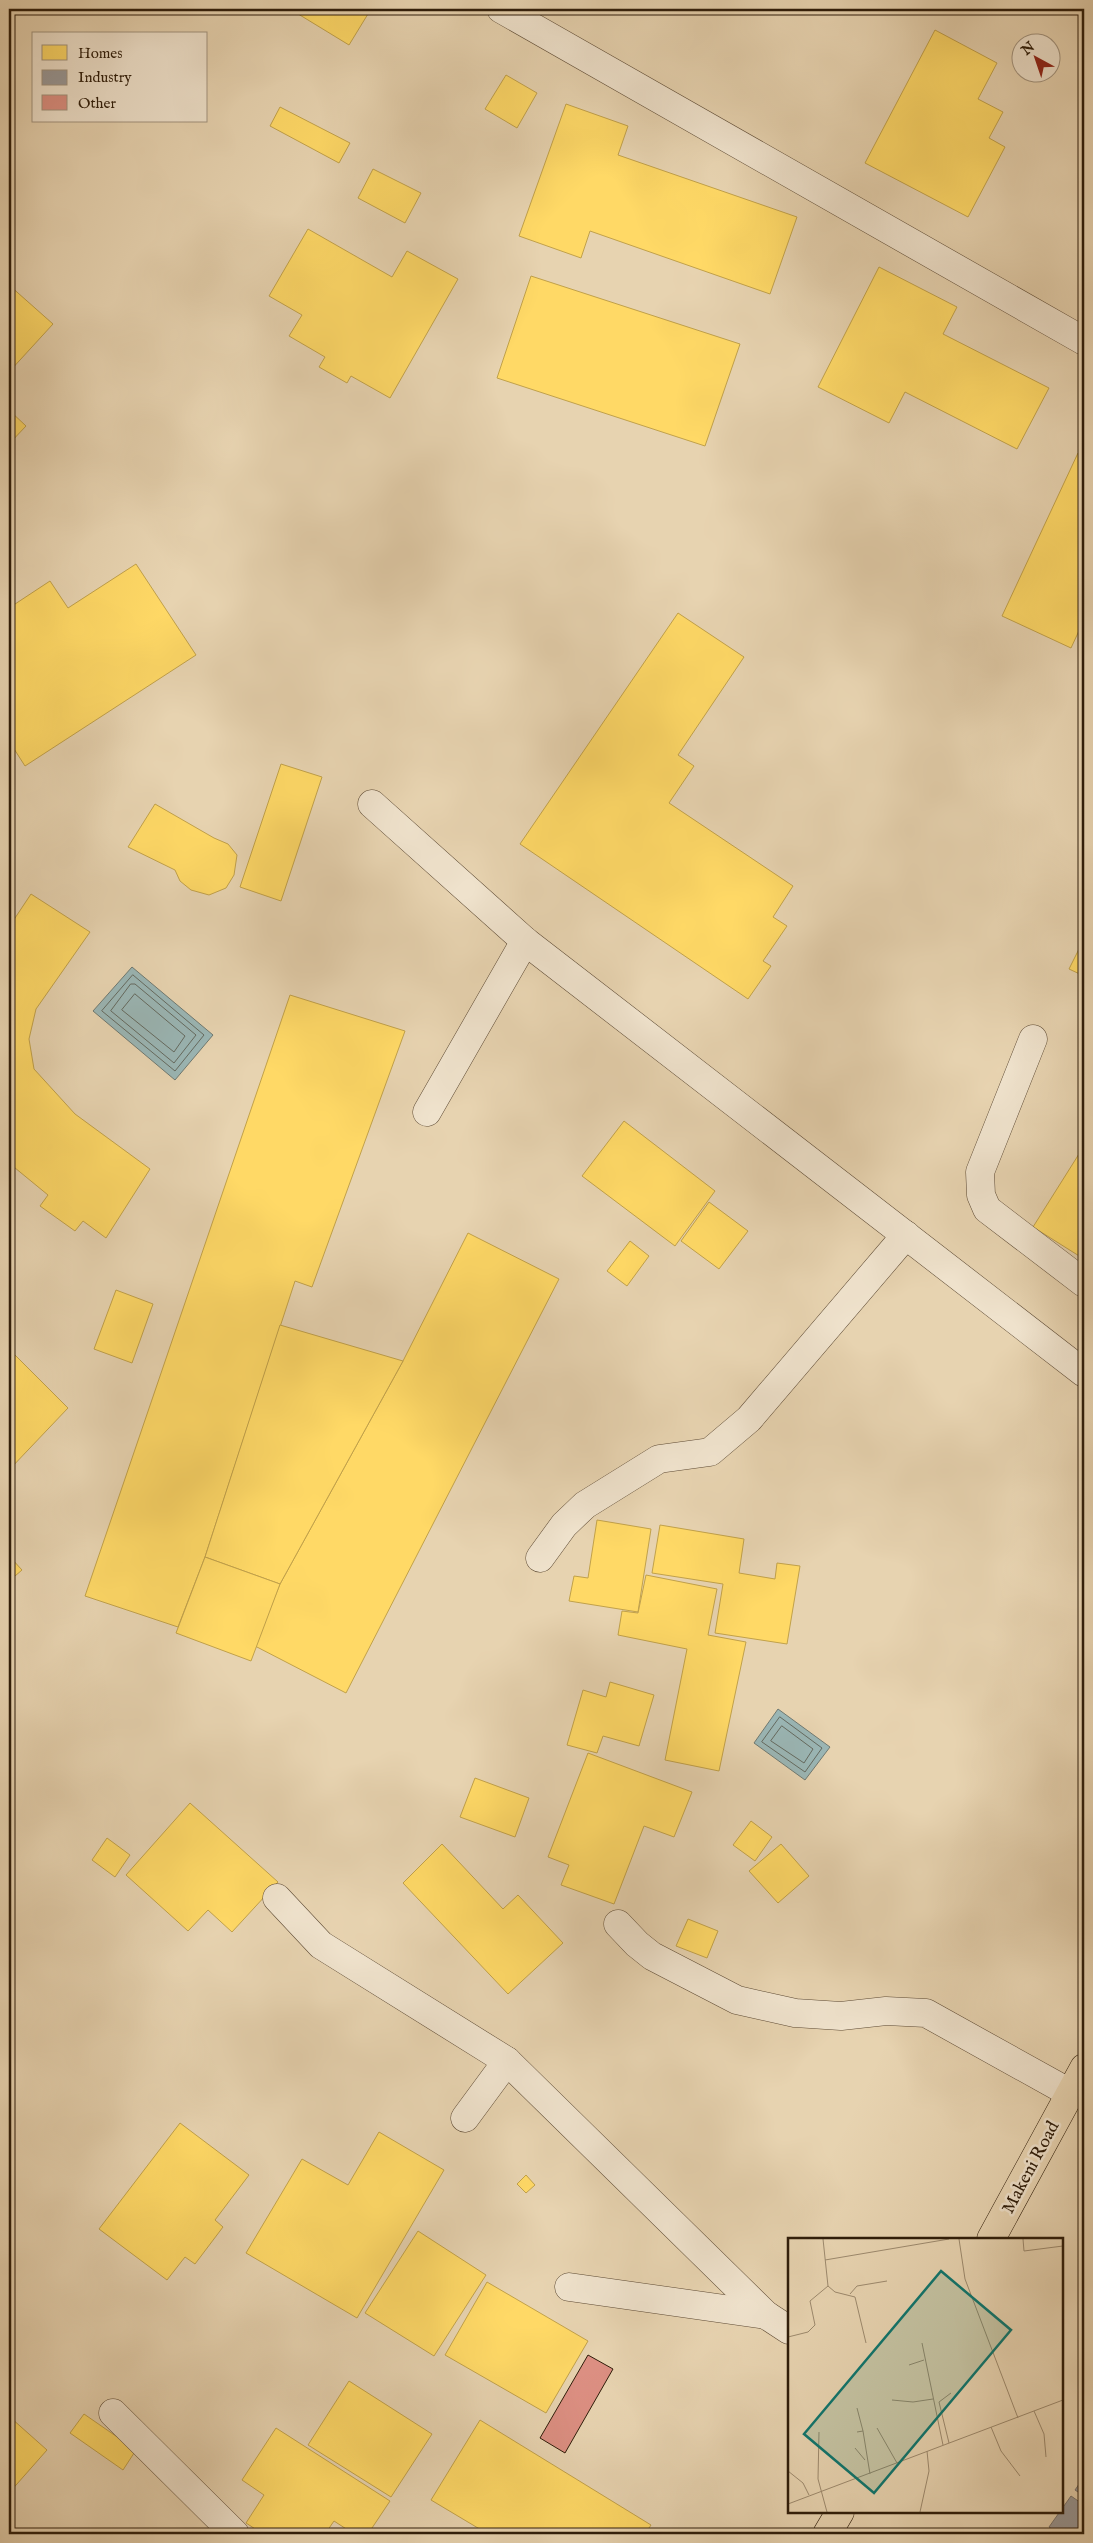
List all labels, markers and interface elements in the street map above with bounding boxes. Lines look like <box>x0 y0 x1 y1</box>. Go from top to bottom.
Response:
legend <box>32 32 208 122</box>
north arrow <box>1010 32 1060 82</box>
text: N <box>1017 38 1039 60</box>
text: Homes <box>78 44 122 63</box>
text: Industry <box>78 68 132 87</box>
text: Other <box>78 94 116 113</box>
street label: Makeni Road <box>997 2117 1065 2218</box>
inset map <box>788 2238 1063 2513</box>

